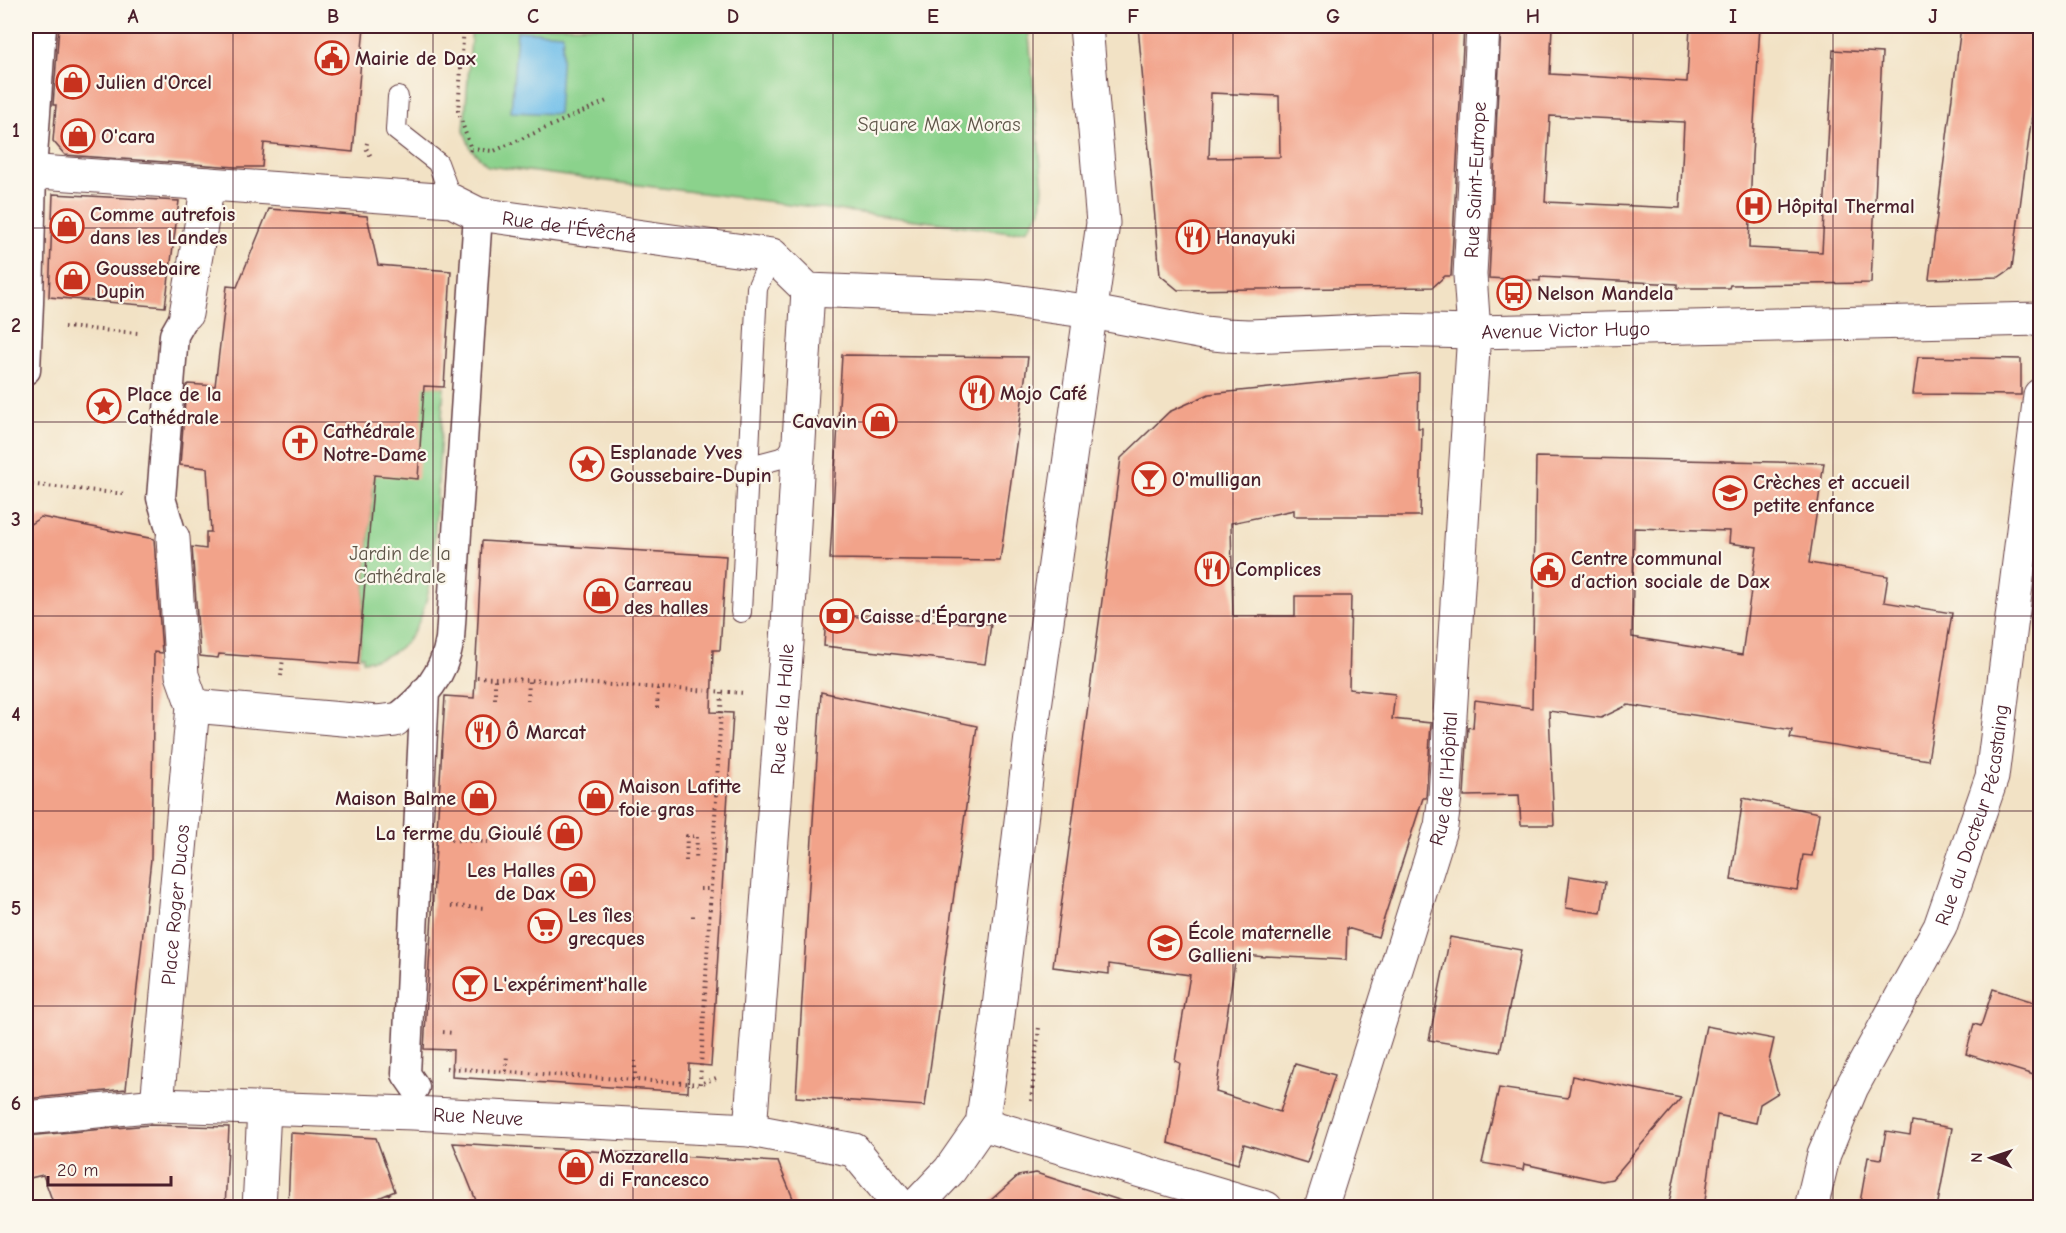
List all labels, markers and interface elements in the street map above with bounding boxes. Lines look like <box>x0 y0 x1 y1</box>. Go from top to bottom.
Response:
text: A <box>127 5 139 28</box>
text: B <box>327 5 339 28</box>
text: C <box>527 5 539 28</box>
text: D <box>727 5 739 28</box>
text: E <box>927 5 939 28</box>
text: F <box>1127 5 1139 28</box>
text: G <box>1326 5 1340 28</box>
text: H <box>1526 5 1540 28</box>
text: I <box>1729 5 1737 28</box>
text: J <box>1928 5 1938 28</box>
public building icon: Mairie de Dax <box>314 40 350 76</box>
place label: Mairie de Dax <box>355 47 476 70</box>
shop icon: Julien d'Orcel <box>55 64 91 100</box>
place label: Julien d'Orcel <box>96 71 212 94</box>
street label: Rue Saint-Eutrope <box>1459 101 1491 259</box>
park label: Square Max Moras <box>858 113 1020 136</box>
shop icon: O'cara <box>60 118 96 154</box>
text: 1 <box>12 119 20 142</box>
place label: O'cara <box>101 125 155 148</box>
hospital icon: Hôpital Thermal <box>1736 188 1772 224</box>
place label: Hôpital Thermal <box>1777 195 1915 218</box>
place label: Comme autrefois dans les Landes <box>90 203 235 249</box>
street label: Rue de l'Évêché <box>501 206 637 247</box>
shop icon: Comme autrefois dans les Landes <box>49 208 85 244</box>
restaurant icon: Hanayuki <box>1175 219 1211 255</box>
place label: Hanayuki <box>1216 226 1296 249</box>
place label: Goussebaire Dupin <box>96 257 201 303</box>
shop icon: Goussebaire Dupin <box>55 261 91 297</box>
bus stop icon: Nelson Mandela <box>1496 275 1532 311</box>
place label: Nelson Mandela <box>1537 282 1674 305</box>
text: 2 <box>11 314 21 337</box>
street label: Avenue Victor Hugo <box>1481 316 1650 343</box>
restaurant icon: Mojo Café <box>959 375 995 411</box>
place label: Mojo Café <box>1000 382 1087 405</box>
place label: Place de la Cathédrale <box>127 383 222 429</box>
place icon: Place de la Cathédrale <box>86 388 122 424</box>
shop icon: Cavavin <box>862 403 898 439</box>
place label: Cavavin <box>792 410 857 433</box>
place label: Cathédrale Notre-Dame <box>323 420 427 466</box>
church icon: Cathédrale Notre-Dame <box>282 425 318 461</box>
place label: Esplanade Yves Goussebaire-Dupin <box>610 441 772 487</box>
place icon: Esplanade Yves Goussebaire-Dupin <box>569 446 605 482</box>
bar icon: O'mulligan <box>1131 461 1167 497</box>
place label: O'mulligan <box>1172 468 1261 491</box>
place label: Crèches et accueil petite enfance <box>1753 471 1910 517</box>
school or university icon: Crèches et accueil petite enfance <box>1712 475 1748 511</box>
text: 3 <box>11 508 21 531</box>
park label: Jardin de la Cathédrale <box>349 542 451 588</box>
place label: Centre communal d’action sociale de Dax <box>1571 547 1770 593</box>
restaurant icon: Complices <box>1194 551 1230 587</box>
public building icon: Centre communal d’action sociale de Dax <box>1530 552 1566 588</box>
place label: Complices <box>1235 558 1321 581</box>
place label: Carreau des halles <box>624 573 708 619</box>
shop icon: Carreau des halles <box>583 578 619 614</box>
bank icon: Caisse d'Épargne <box>819 598 855 634</box>
place label: Caisse d'Épargne <box>860 604 1007 628</box>
street label: Rue de la Halle <box>765 643 798 775</box>
text: 4 <box>11 703 21 726</box>
street label: Rue du Docteur Pécastaing <box>1930 703 2013 928</box>
street label: Rue de l'Hôpital <box>1424 711 1462 848</box>
restaurant icon: Ô Marcat <box>465 714 501 750</box>
place label: Ô Marcat <box>506 720 586 744</box>
place label: Maison Lafitte foie gras <box>618 775 741 821</box>
shop icon: Maison Balme <box>461 780 497 816</box>
shop icon: Maison Lafitte foie gras <box>578 780 614 816</box>
place label: Maison Balme <box>335 787 456 810</box>
shop icon: La ferme du Gioulé <box>547 815 583 851</box>
place label: La ferme du Gioulé <box>376 822 542 845</box>
street label: Place Roger Ducos <box>156 824 194 986</box>
place label: Les Halles de Dax <box>467 859 555 905</box>
shop icon: Les Halles de Dax <box>560 863 596 899</box>
text: 5 <box>11 897 21 920</box>
place label: Les îles grecques <box>568 904 645 950</box>
supermarket icon: Les îles grecques <box>527 908 563 944</box>
place label: École maternelle Gallieni <box>1188 920 1331 967</box>
school or university icon: École maternelle Gallieni <box>1147 925 1183 961</box>
bar icon: L'expériment'halle <box>452 966 488 1002</box>
place label: L'expériment'halle <box>493 973 648 996</box>
text: 6 <box>11 1092 21 1115</box>
street label: Rue Neuve <box>432 1103 524 1130</box>
north arrow <box>1961 1128 2021 1188</box>
place label: Mozzarella di Francesco <box>599 1145 709 1191</box>
scale bar <box>48 1149 171 1187</box>
shop icon: Mozzarella di Francesco <box>558 1149 594 1185</box>
text: N <box>1968 1152 1986 1163</box>
text: 20 m <box>57 1160 98 1181</box>

